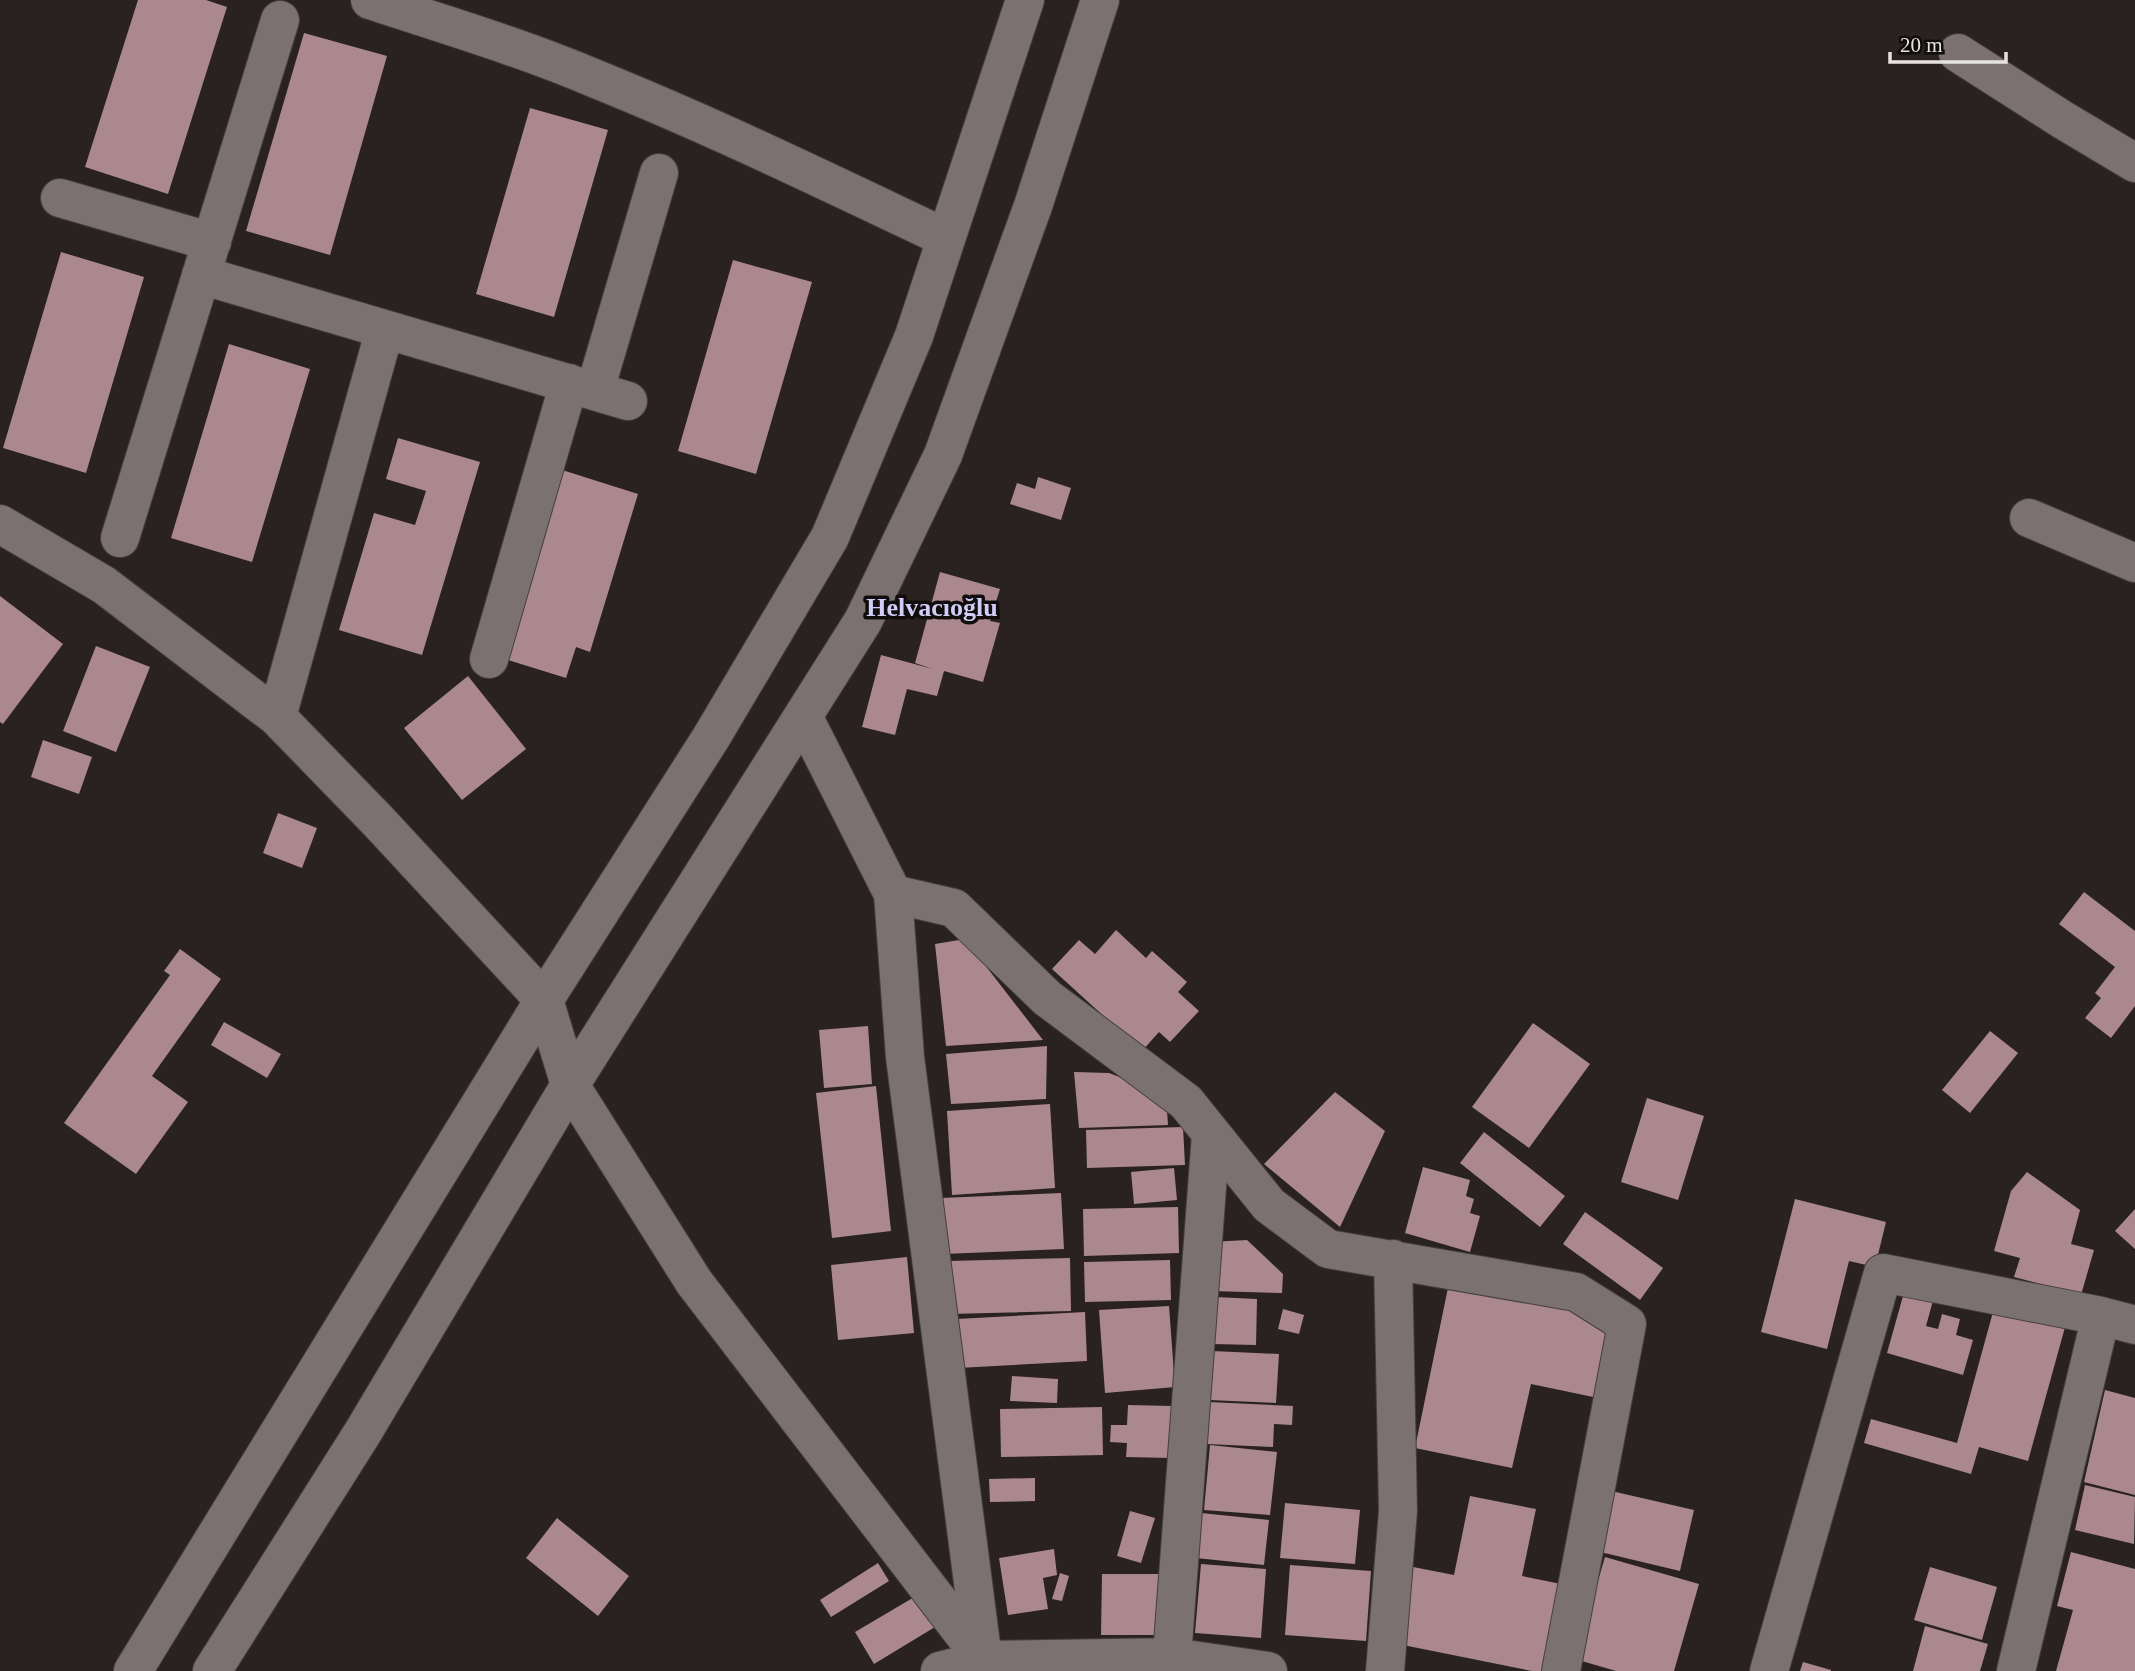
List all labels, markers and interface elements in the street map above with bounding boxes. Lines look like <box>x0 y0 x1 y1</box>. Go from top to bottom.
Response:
scale bar <box>1890 21 2006 65</box>
text: 20 m <box>1900 33 1943 57</box>
district label: Helvacıoğlu <box>866 593 998 622</box>

